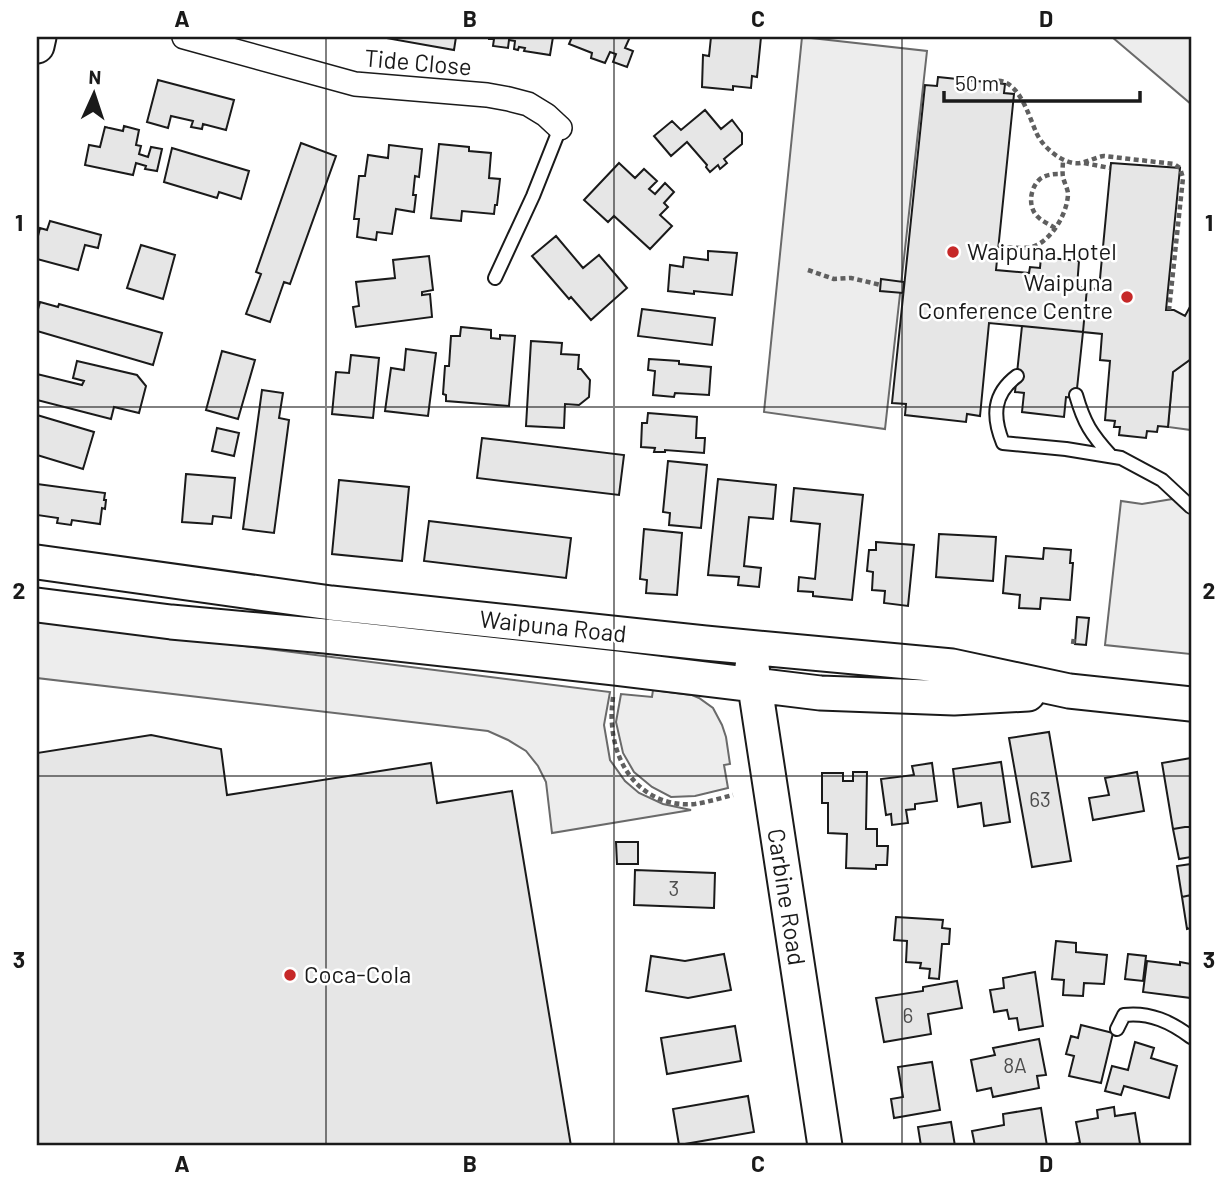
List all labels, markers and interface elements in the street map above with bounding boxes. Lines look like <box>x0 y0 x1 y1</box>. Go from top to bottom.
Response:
text: A <box>174 4 190 32</box>
text: B <box>463 4 477 32</box>
text: C <box>751 4 765 32</box>
text: D <box>1039 4 1053 32</box>
street label: Tide Close <box>363 42 473 81</box>
north arrow <box>60 60 130 130</box>
scale bar <box>944 60 1140 104</box>
text: N <box>88 65 102 88</box>
text: 50 m <box>955 70 999 95</box>
text: 1 <box>15 208 23 236</box>
text: 1 <box>1205 208 1213 236</box>
place label: Waipuna Hotel <box>967 236 1117 265</box>
marker: Waipuna Hotel <box>945 244 961 260</box>
place label: Waipuna Conference Centre <box>918 267 1113 324</box>
marker: Waipuna Conference Centre <box>1119 289 1135 305</box>
text: 2 <box>13 576 25 604</box>
text: 2 <box>1203 576 1215 604</box>
street label: Waipuna Road <box>478 603 628 648</box>
house number: 63 <box>1029 786 1051 811</box>
street label: Carbine Road <box>762 826 813 967</box>
house number: 3 <box>669 875 679 900</box>
text: 3 <box>13 945 25 973</box>
text: 3 <box>1203 945 1215 973</box>
place label: Coca-Cola <box>304 959 411 988</box>
marker: Coca-Cola <box>282 967 298 983</box>
house number: 6 <box>903 1002 913 1027</box>
house number: 8A <box>1003 1052 1027 1077</box>
text: A <box>174 1149 190 1177</box>
text: B <box>463 1149 477 1177</box>
text: C <box>751 1149 765 1177</box>
text: D <box>1039 1149 1053 1177</box>

